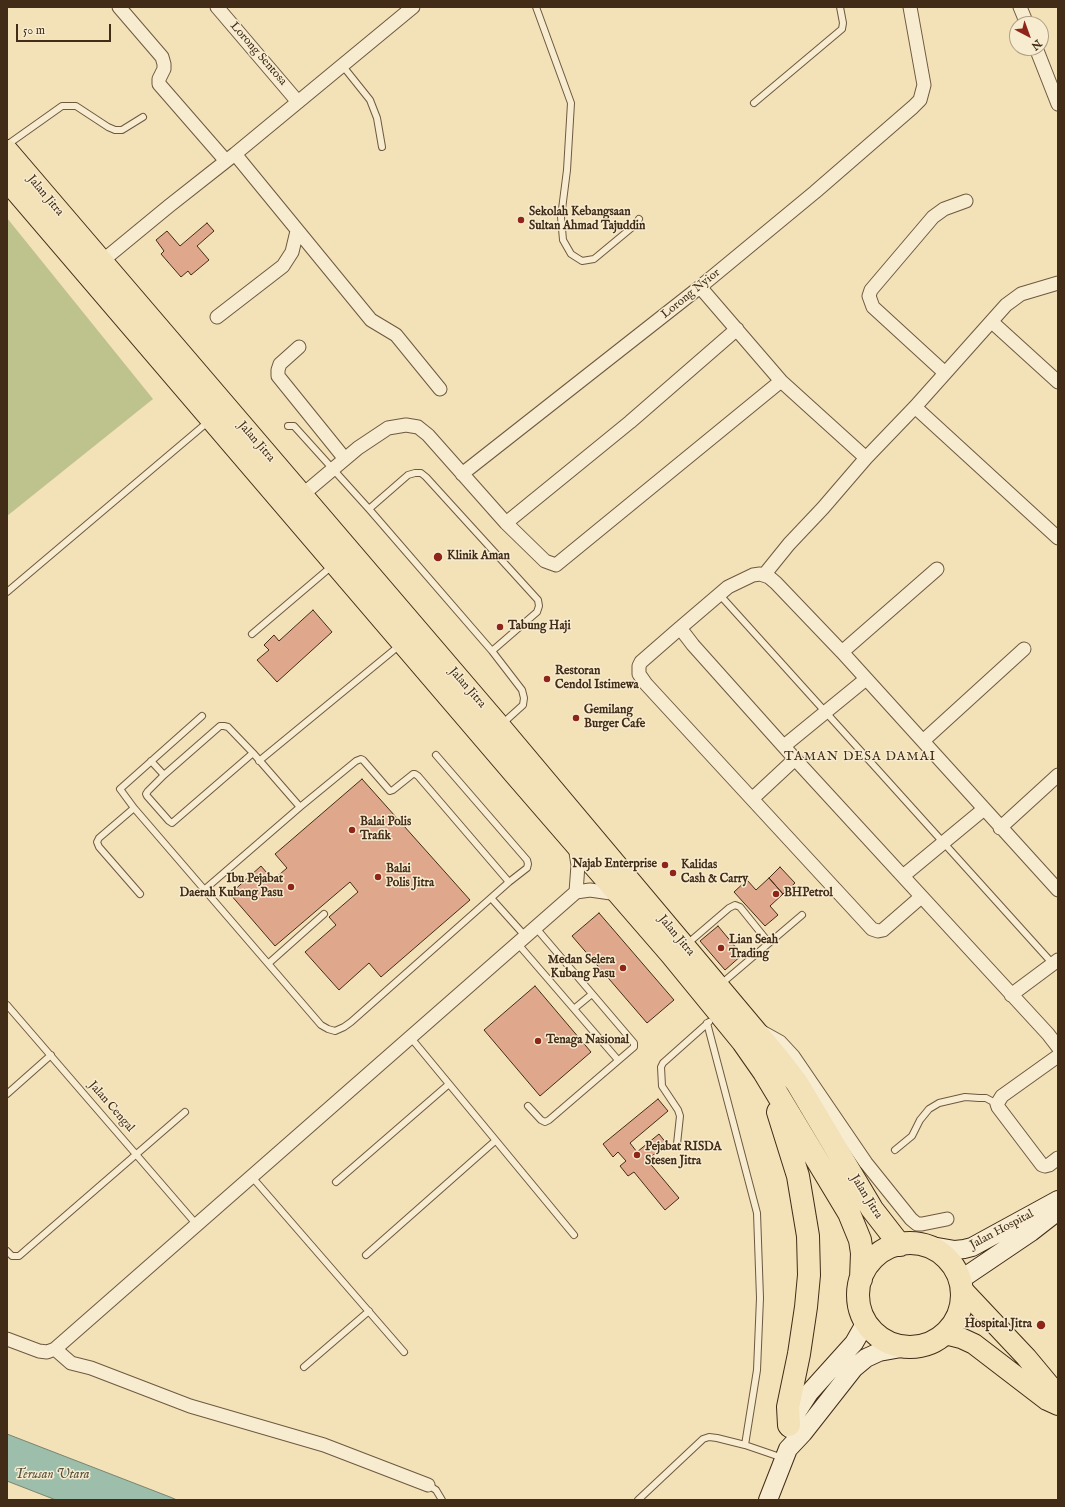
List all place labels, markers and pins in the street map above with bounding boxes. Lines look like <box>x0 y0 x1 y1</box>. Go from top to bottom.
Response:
place label: Sekolah Kebangsaan Sultan Ahmad Tajuddin <box>529 206 645 234</box>
marker: Sekolah Kebangsaan Sultan Ahmad Tajuddin <box>516 215 526 225</box>
place label: Klinik Aman <box>447 550 510 564</box>
marker: Klinik Aman <box>432 551 444 563</box>
place label: Tabung Haji <box>508 620 571 634</box>
marker: Tabung Haji <box>495 622 505 632</box>
place label: Restoran Cendol Istimewa <box>555 665 639 693</box>
marker: Restoran Cendol Istimewa <box>542 674 552 684</box>
place label: Gemilang Burger Cafe <box>584 704 645 732</box>
marker: Gemilang Burger Cafe <box>571 713 581 723</box>
place label: Balai Polis Trafik <box>360 816 411 844</box>
marker: Balai Polis Trafik <box>347 825 357 835</box>
place label: Najab Enterprise <box>572 858 657 872</box>
place label: Kalidas Cash & Carry <box>681 859 748 887</box>
marker: Najab Enterprise <box>660 860 670 870</box>
place label: Balai Polis Jitra <box>386 863 434 891</box>
marker: Kalidas Cash & Carry <box>668 868 678 878</box>
marker: Balai Polis Jitra <box>373 872 383 882</box>
place label: Ibu Pejabat Daerah Kubang Pasu <box>180 873 283 901</box>
marker: Ibu Pejabat Daerah Kubang Pasu <box>286 882 296 892</box>
place label: BHPetrol <box>784 887 833 901</box>
marker: BHPetrol <box>771 889 781 899</box>
place label: Lian Seah Trading <box>729 934 778 962</box>
marker: Lian Seah Trading <box>716 943 726 953</box>
place label: Medan Selera Kubang Pasu <box>548 954 615 982</box>
marker: Medan Selera Kubang Pasu <box>618 963 628 973</box>
place label: Tenaga Nasional <box>546 1034 629 1048</box>
marker: Tenaga Nasional <box>533 1036 543 1046</box>
place label: Pejabat RISDA Stesen Jitra <box>645 1141 722 1169</box>
marker: Pejabat RISDA Stesen Jitra <box>632 1150 642 1160</box>
place label: Hospital Jitra <box>965 1318 1032 1332</box>
marker: Hospital Jitra <box>1035 1319 1047 1331</box>

